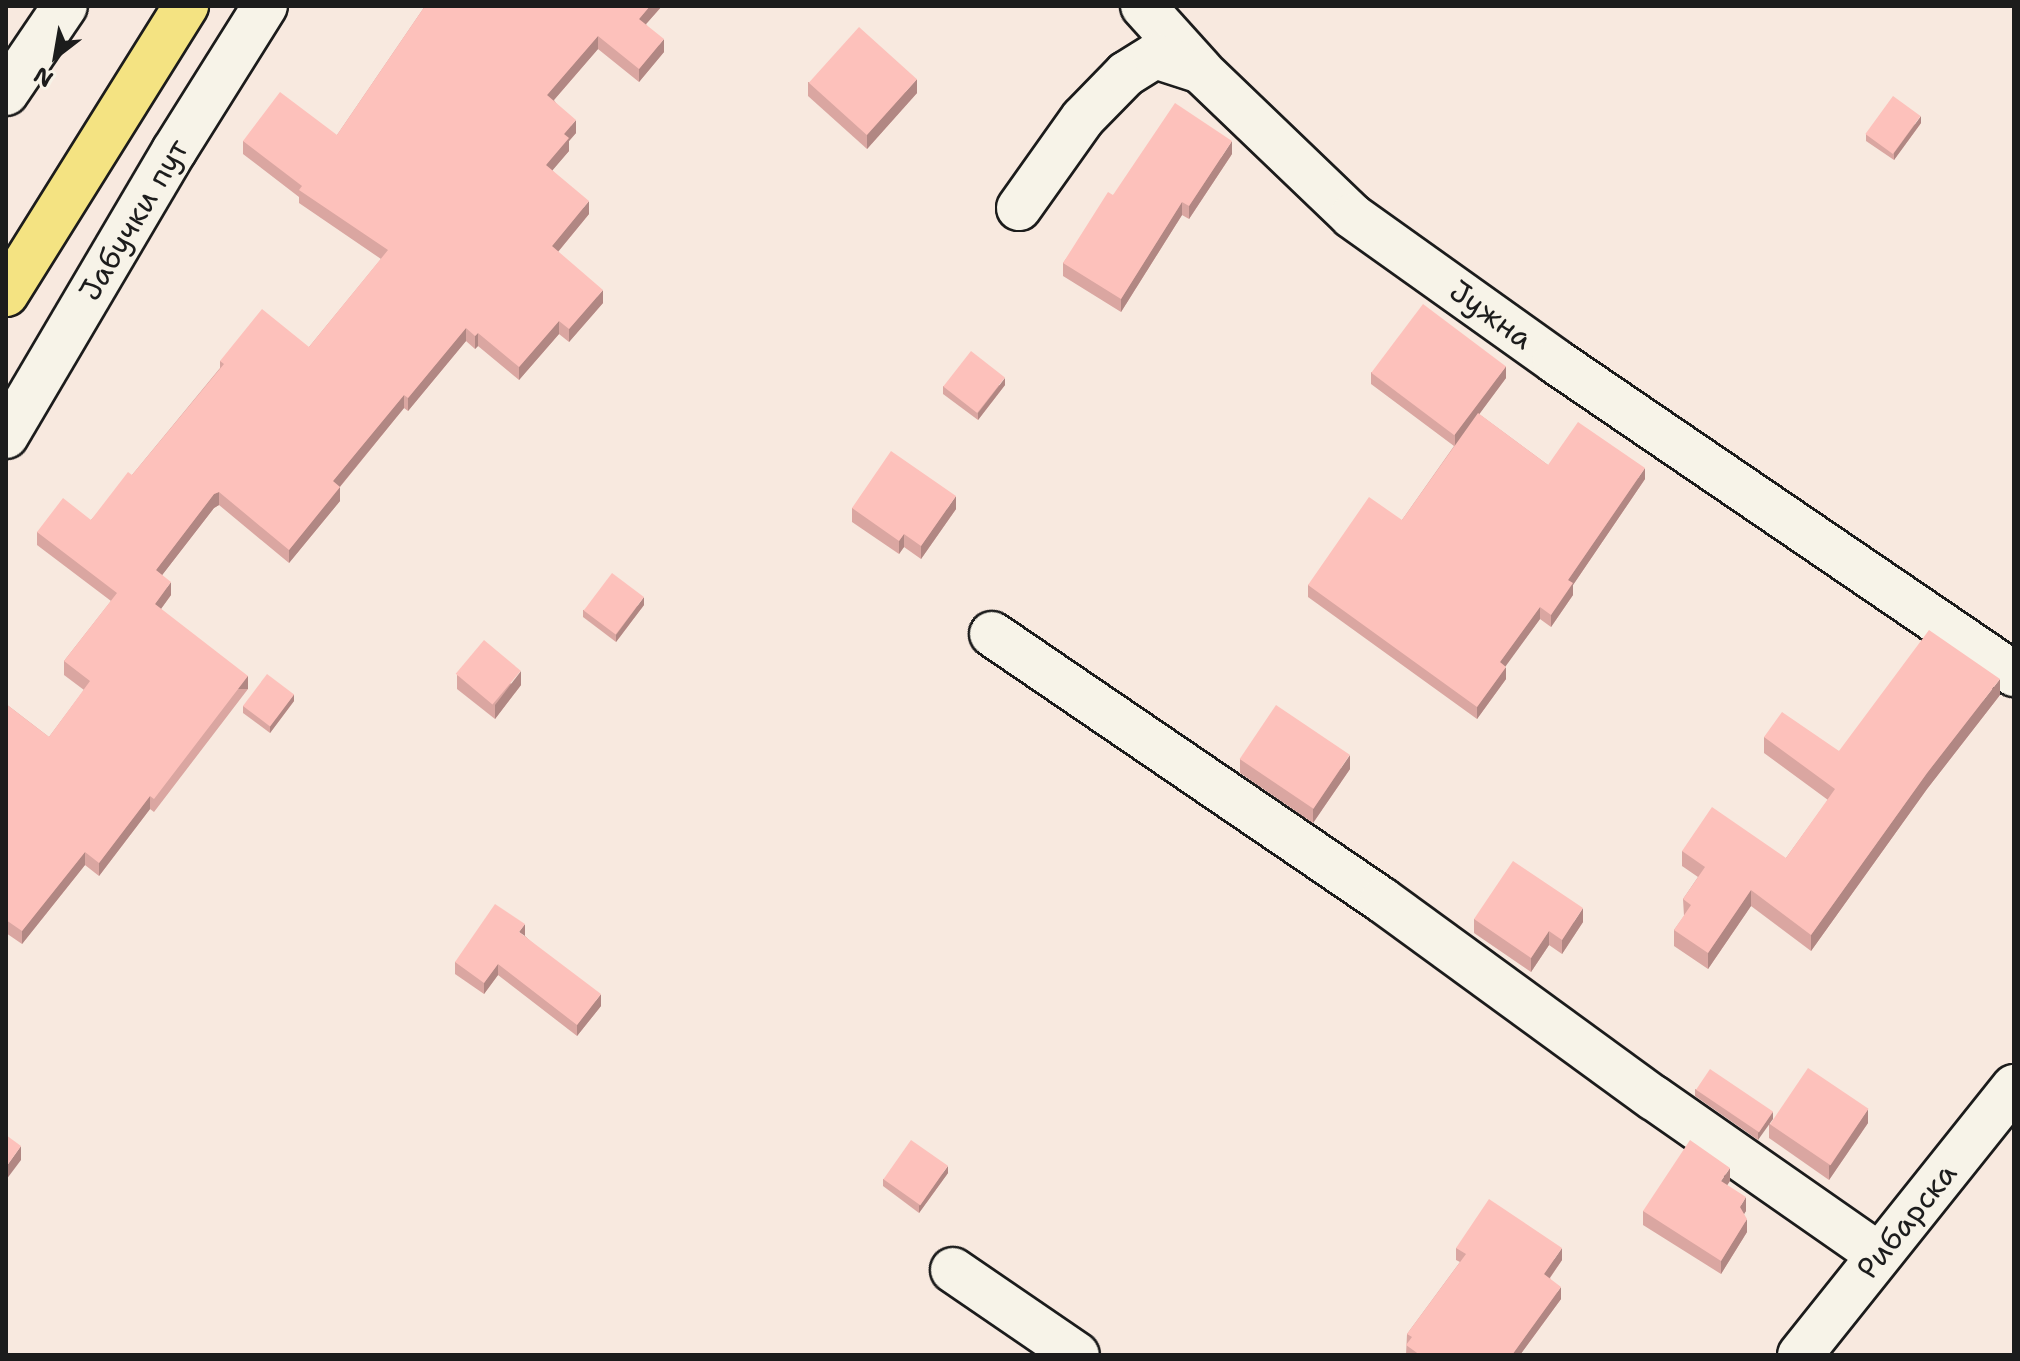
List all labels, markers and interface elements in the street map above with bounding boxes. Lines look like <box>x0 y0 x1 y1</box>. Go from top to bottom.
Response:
north arrow <box>16 16 96 96</box>
text: N <box>28 60 58 94</box>
street label: Јабучки пут <box>72 133 196 307</box>
street label: Јужна <box>1442 273 1540 357</box>
street label: Рибарска <box>1849 1156 1965 1286</box>

